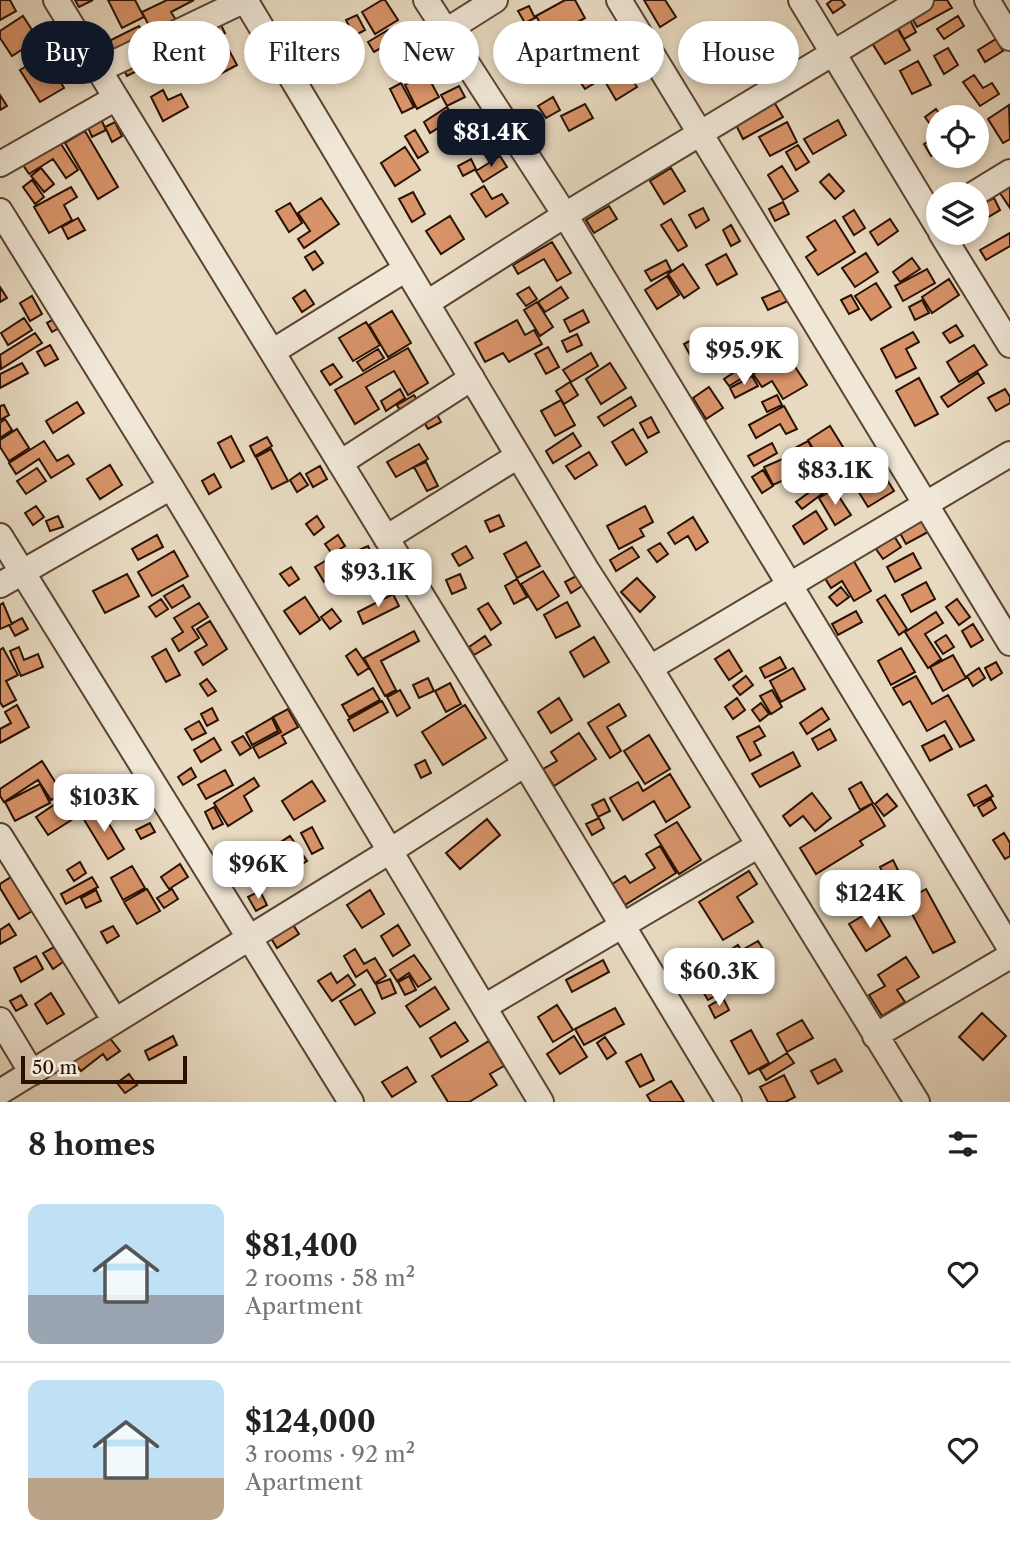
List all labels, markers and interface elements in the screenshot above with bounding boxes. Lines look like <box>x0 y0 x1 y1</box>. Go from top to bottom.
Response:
chip: Buy <box>21 21 114 84</box>
chip: Rent <box>128 21 230 84</box>
chip: Filters <box>244 21 365 84</box>
chip: New <box>379 21 479 84</box>
chip: Apartment <box>493 21 664 84</box>
chip: House <box>678 21 799 84</box>
map controls <box>926 105 989 245</box>
button: locate <box>926 105 989 168</box>
pin: $81.4K <box>434 110 548 169</box>
text: $81.4K <box>453 118 529 146</box>
button: layers <box>926 182 989 245</box>
pin: $95.9K <box>687 328 801 387</box>
text: $95.9K <box>705 336 783 364</box>
pin: $83.1K <box>778 448 892 507</box>
text: $83.1K <box>797 456 873 484</box>
pin: $93.1K <box>321 550 435 609</box>
text: $93.1K <box>341 558 415 586</box>
pin: $103K <box>55 774 153 834</box>
text: $103K <box>69 783 139 811</box>
pin: $96K <box>217 842 299 901</box>
text: $96K <box>229 850 287 878</box>
pin: $124K <box>821 870 919 930</box>
text: $124K <box>836 879 904 907</box>
pin: $60.3K <box>662 948 776 1008</box>
text: $60.3K <box>680 957 758 985</box>
scale bar <box>21 1053 187 1085</box>
text: 50 m <box>32 1056 77 1079</box>
icon: filters <box>944 1125 982 1163</box>
text: 8 homes <box>28 1126 155 1163</box>
text: $81,400 <box>245 1227 358 1264</box>
icon: home <box>84 1232 168 1316</box>
icon: heart <box>944 1255 982 1293</box>
text: 2 rooms · 58 m² <box>245 1264 415 1292</box>
text: Apartment <box>245 1292 363 1320</box>
text: $124,000 <box>245 1403 376 1440</box>
icon: home <box>84 1408 168 1492</box>
icon: heart <box>944 1431 982 1469</box>
text: 3 rooms · 92 m² <box>245 1440 415 1468</box>
text: Apartment <box>245 1468 363 1496</box>

